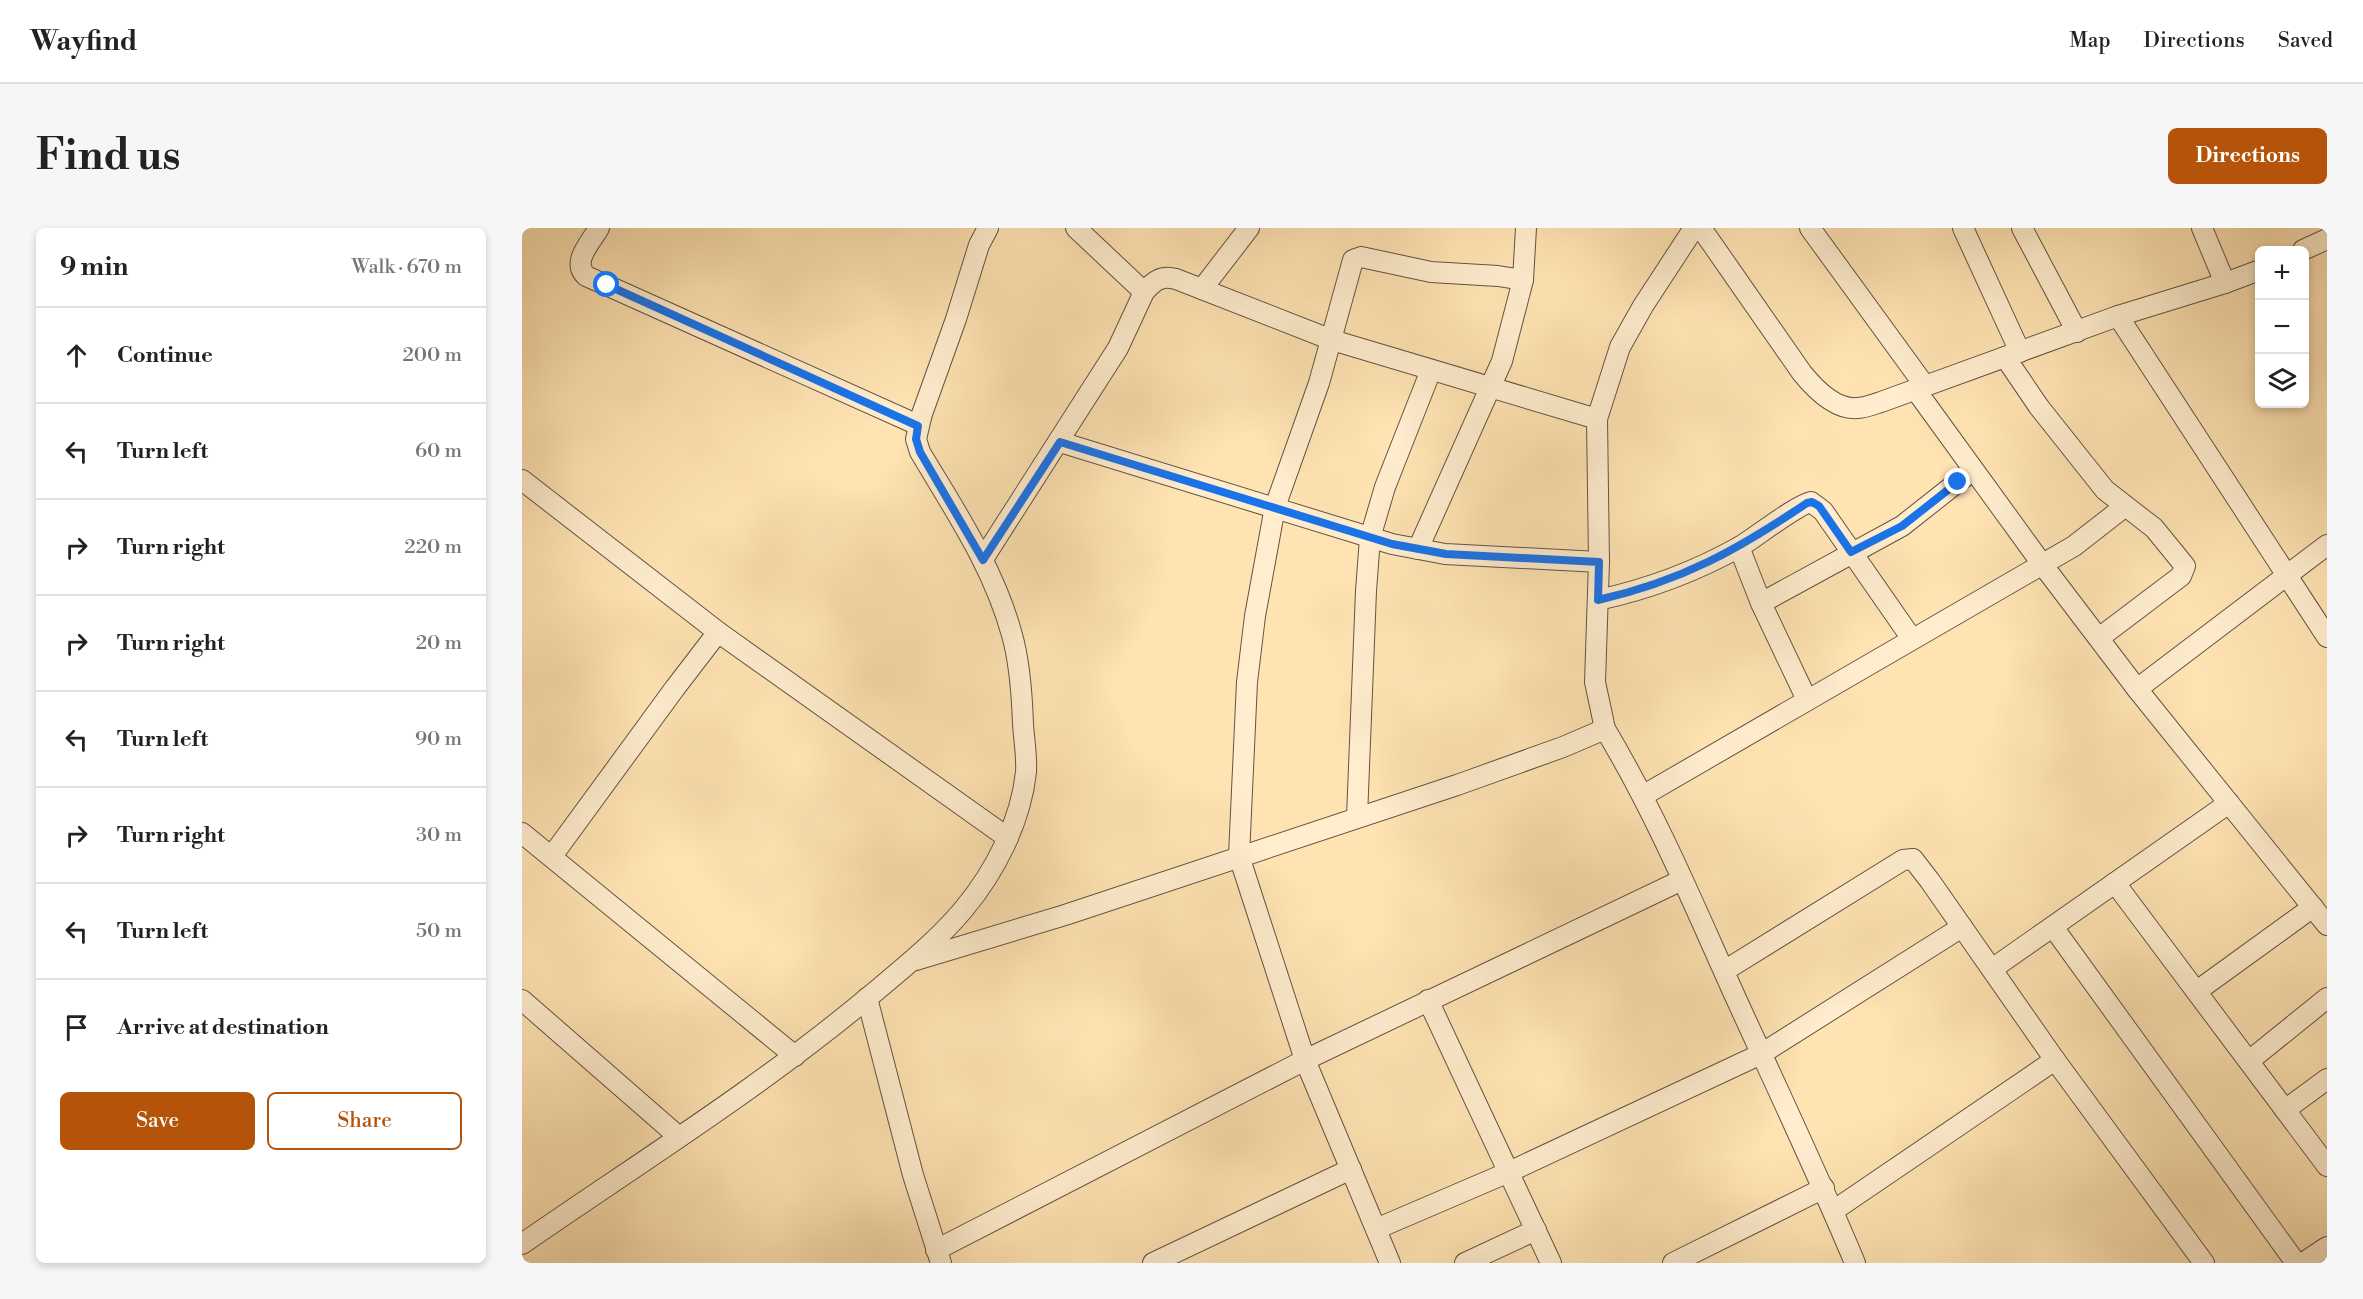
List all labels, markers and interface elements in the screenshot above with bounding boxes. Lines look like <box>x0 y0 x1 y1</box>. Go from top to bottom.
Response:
text: Wayfind <box>30 24 138 59</box>
text: Map <box>2069 28 2111 54</box>
text: Directions <box>2144 28 2245 54</box>
text: Saved <box>2278 28 2333 54</box>
button: Directions <box>2168 128 2327 184</box>
text: Find us <box>36 130 180 183</box>
map controls <box>2255 246 2309 408</box>
button: + <box>2255 246 2309 300</box>
text: 9 min <box>60 251 128 283</box>
text: Walk · 670 m <box>352 255 462 280</box>
route start <box>593 271 619 297</box>
button: − <box>2255 300 2309 354</box>
icon: ahead <box>60 339 93 372</box>
text: Continue <box>117 342 213 369</box>
text: 200 m <box>402 343 462 368</box>
button: layers <box>2255 354 2309 408</box>
icon: left <box>60 435 93 468</box>
text: Turn left <box>117 438 208 465</box>
text: 60 m <box>415 439 462 464</box>
route end <box>1944 468 1970 494</box>
icon: right <box>60 531 93 564</box>
text: Turn right <box>117 534 225 561</box>
text: 220 m <box>404 535 462 560</box>
icon: right <box>60 627 93 660</box>
text: Turn right <box>117 630 225 657</box>
text: 20 m <box>416 631 462 656</box>
icon: left <box>60 723 93 756</box>
text: Turn left <box>117 726 208 753</box>
text: 90 m <box>415 727 462 752</box>
icon: right <box>60 819 93 852</box>
text: Turn right <box>117 822 225 849</box>
text: 30 m <box>416 823 462 848</box>
icon: left <box>60 915 93 948</box>
text: Turn left <box>117 918 208 945</box>
text: 50 m <box>416 919 462 944</box>
icon: arrive <box>60 1011 93 1044</box>
text: Arrive at destination <box>117 1014 329 1041</box>
button: Save <box>60 1092 255 1150</box>
button: Share <box>267 1092 462 1150</box>

